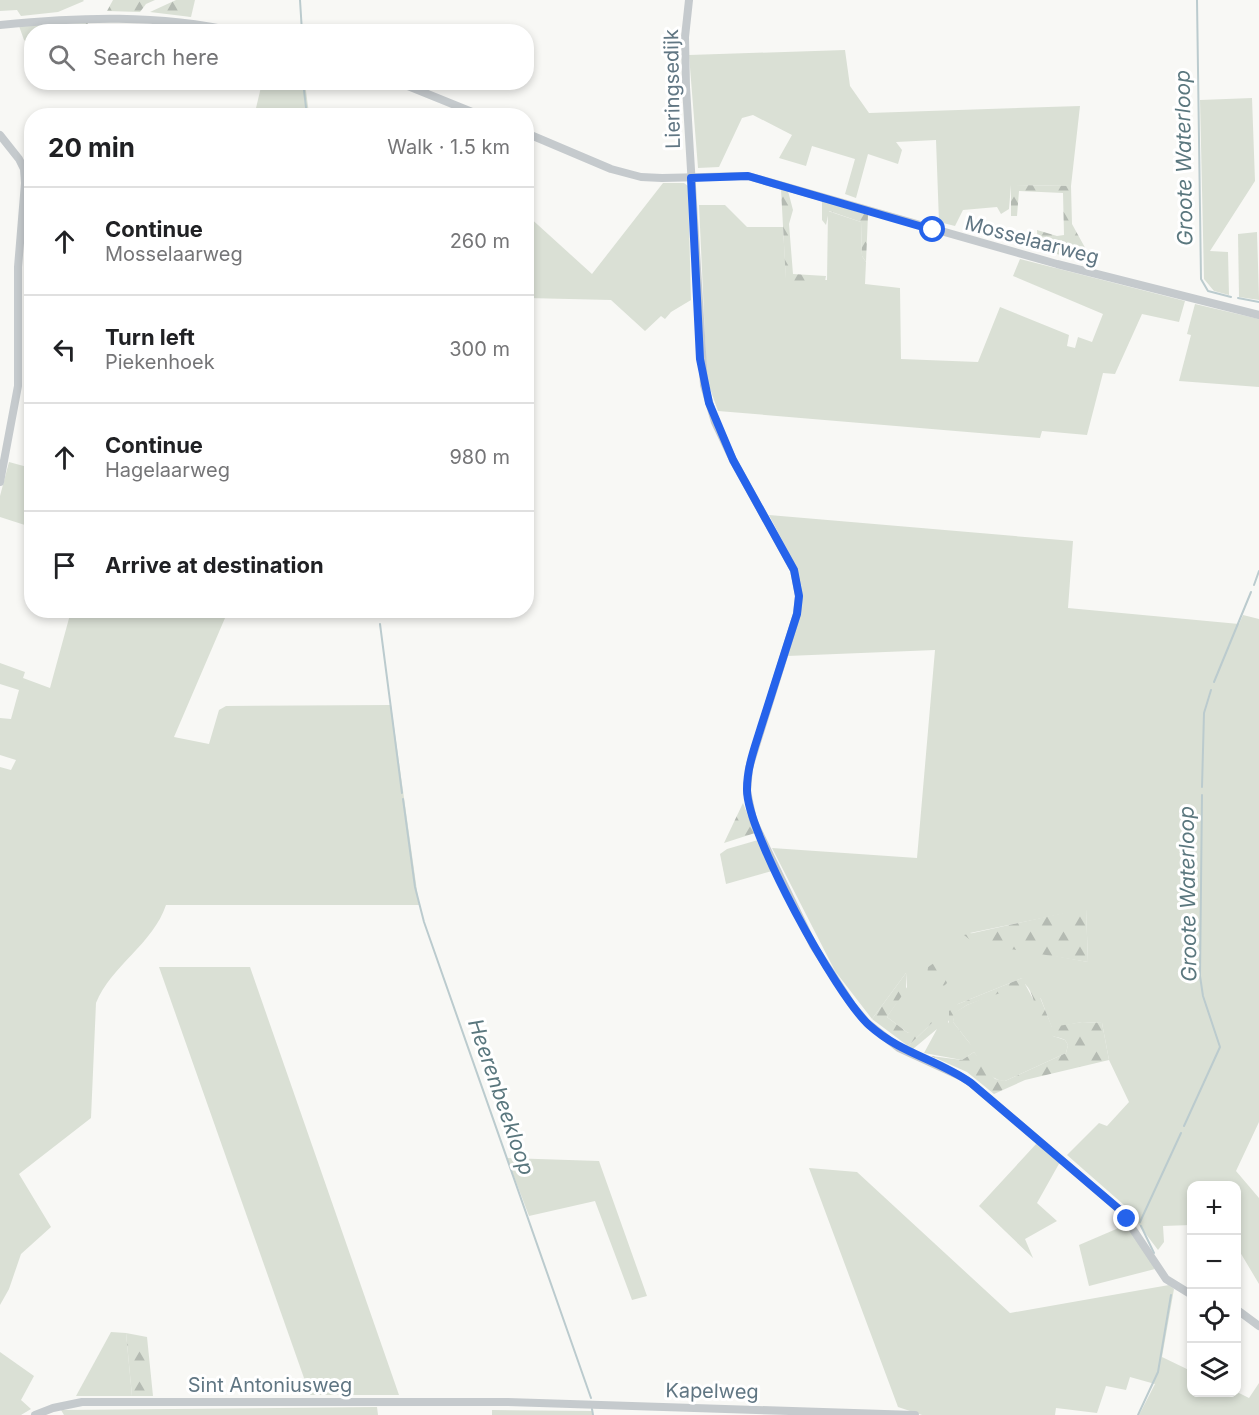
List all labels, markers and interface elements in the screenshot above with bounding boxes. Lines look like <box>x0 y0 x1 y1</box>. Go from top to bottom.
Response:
search box <box>24 24 534 90</box>
street label: Lieringsedijk <box>659 29 685 149</box>
icon: search <box>45 41 78 74</box>
text: Search here <box>93 44 219 70</box>
water label: Groote Waterloop <box>1169 70 1198 246</box>
text: 20 min <box>48 132 135 163</box>
text: Walk · 1.5 km <box>387 135 510 159</box>
street label: Mosselaarweg <box>962 211 1102 269</box>
text: Continue <box>105 216 203 242</box>
route start <box>919 216 945 242</box>
icon: ahead <box>48 225 81 258</box>
text: 260 m <box>450 229 510 253</box>
text: Mosselaarweg <box>105 242 243 266</box>
text: Turn left <box>105 324 195 350</box>
icon: left <box>48 333 81 366</box>
text: 300 m <box>449 337 510 361</box>
text: Piekenhoek <box>105 350 215 374</box>
text: Continue <box>105 432 203 458</box>
icon: ahead <box>48 441 81 474</box>
text: 980 m <box>449 445 510 469</box>
text: Hagelaarweg <box>105 458 230 482</box>
icon: arrive <box>48 549 81 582</box>
text: Arrive at destination <box>105 552 324 578</box>
water label: Groote Waterloop <box>1173 806 1202 982</box>
water label: Heerenbeekloop <box>463 1015 540 1178</box>
map controls <box>1187 1181 1241 1397</box>
button: + <box>1187 1181 1241 1235</box>
route end <box>1113 1205 1139 1231</box>
button: − <box>1187 1235 1241 1289</box>
button: locate <box>1187 1289 1241 1343</box>
button: layers <box>1187 1343 1241 1397</box>
street label: Sint Antoniusweg <box>188 1373 352 1397</box>
street label: Kapelweg <box>665 1378 759 1404</box>

